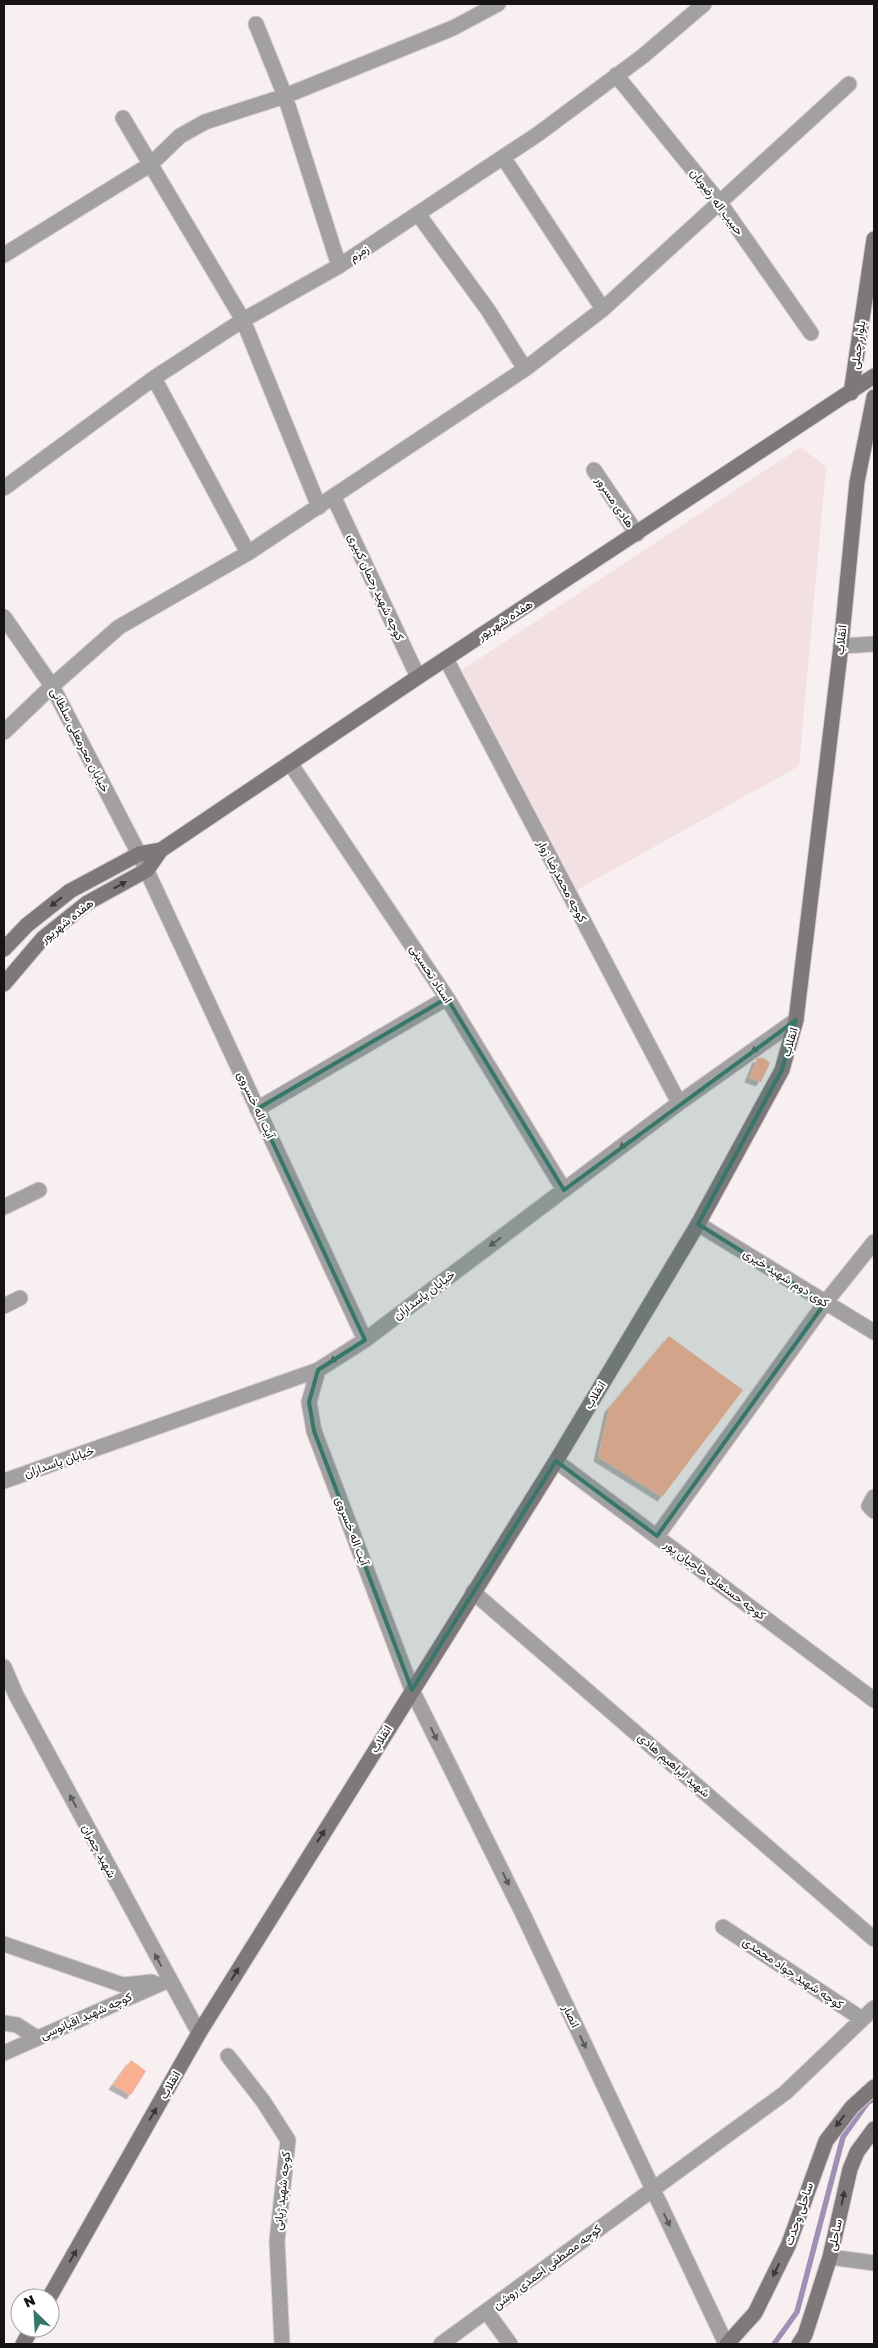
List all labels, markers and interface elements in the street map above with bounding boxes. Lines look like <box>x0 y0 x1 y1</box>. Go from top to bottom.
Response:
street label: حبیب اله رضویان <box>687 165 747 239</box>
street label: زمزم <box>346 241 372 265</box>
street label: بلوار چملی <box>847 320 869 370</box>
street label: هادی مسرور <box>591 472 638 531</box>
street label: کوچه شهید رحمان کبیری <box>344 531 408 643</box>
street label: هفده شهریور <box>473 596 536 644</box>
street label: انقلاب <box>831 624 850 656</box>
street label: خیابان محرمعلی سلطانی <box>47 685 113 795</box>
street label: کوچه محمدرضا زوار <box>533 836 590 925</box>
one-way arrow <box>112 881 127 889</box>
street label: هفده شهریور <box>36 895 97 947</box>
one-way arrow <box>49 897 63 907</box>
street label: استاد تحسینی <box>406 942 456 1006</box>
street label: انقلاب <box>778 1025 801 1058</box>
one-way arrow <box>750 1043 763 1053</box>
street label: آیت اله خسروی <box>233 1069 279 1142</box>
one-way arrow <box>619 1138 632 1149</box>
one-way arrow <box>489 1236 502 1247</box>
street label: کوی دوم شهید خیری <box>740 1245 832 1311</box>
street label: خیابان پاسداران <box>390 1267 458 1323</box>
one-way arrow <box>330 1354 343 1363</box>
street label: انقلاب <box>580 1378 609 1411</box>
street label: خیابان پاسداران <box>22 1443 96 1481</box>
street label: آیت اله خسروی <box>332 1494 373 1569</box>
street label: کوچه حسنعلی حاجیان پور <box>660 1536 769 1623</box>
street label: انقلاب <box>366 1722 395 1755</box>
one-way arrow <box>430 1726 438 1741</box>
street label: شهید ابراهیم هادی <box>634 1729 714 1801</box>
one-way arrow <box>69 1794 77 1808</box>
street label: شهید چمران <box>78 1821 120 1881</box>
one-way arrow <box>317 1830 326 1843</box>
one-way arrow <box>502 1872 510 1886</box>
street label: کوچه شهید جواد محمدی <box>739 1933 847 2013</box>
one-way arrow <box>154 1952 162 1967</box>
one-way arrow <box>231 1968 240 1981</box>
street label: کوچه شهید اقیانوسی <box>38 1989 134 2043</box>
street label: انصار <box>558 2001 583 2030</box>
one-way arrow <box>579 2035 587 2049</box>
street label: انقلاب <box>156 2068 184 2101</box>
one-way arrow <box>149 2107 157 2122</box>
one-way arrow <box>835 2114 846 2127</box>
street label: کوچه شهید ژیانی <box>270 2151 294 2231</box>
street label: ساحلی وحدت <box>781 2180 817 2248</box>
one-way arrow <box>839 2190 847 2205</box>
one-way arrow <box>663 2213 671 2228</box>
street label: ساحلی <box>824 2218 846 2252</box>
street label: کوچه مصطفی احمدی روشن <box>489 2221 605 2313</box>
one-way arrow <box>69 2248 77 2263</box>
one-way arrow <box>772 2263 780 2277</box>
north arrow <box>10 2288 60 2338</box>
text: N <box>21 2291 38 2311</box>

